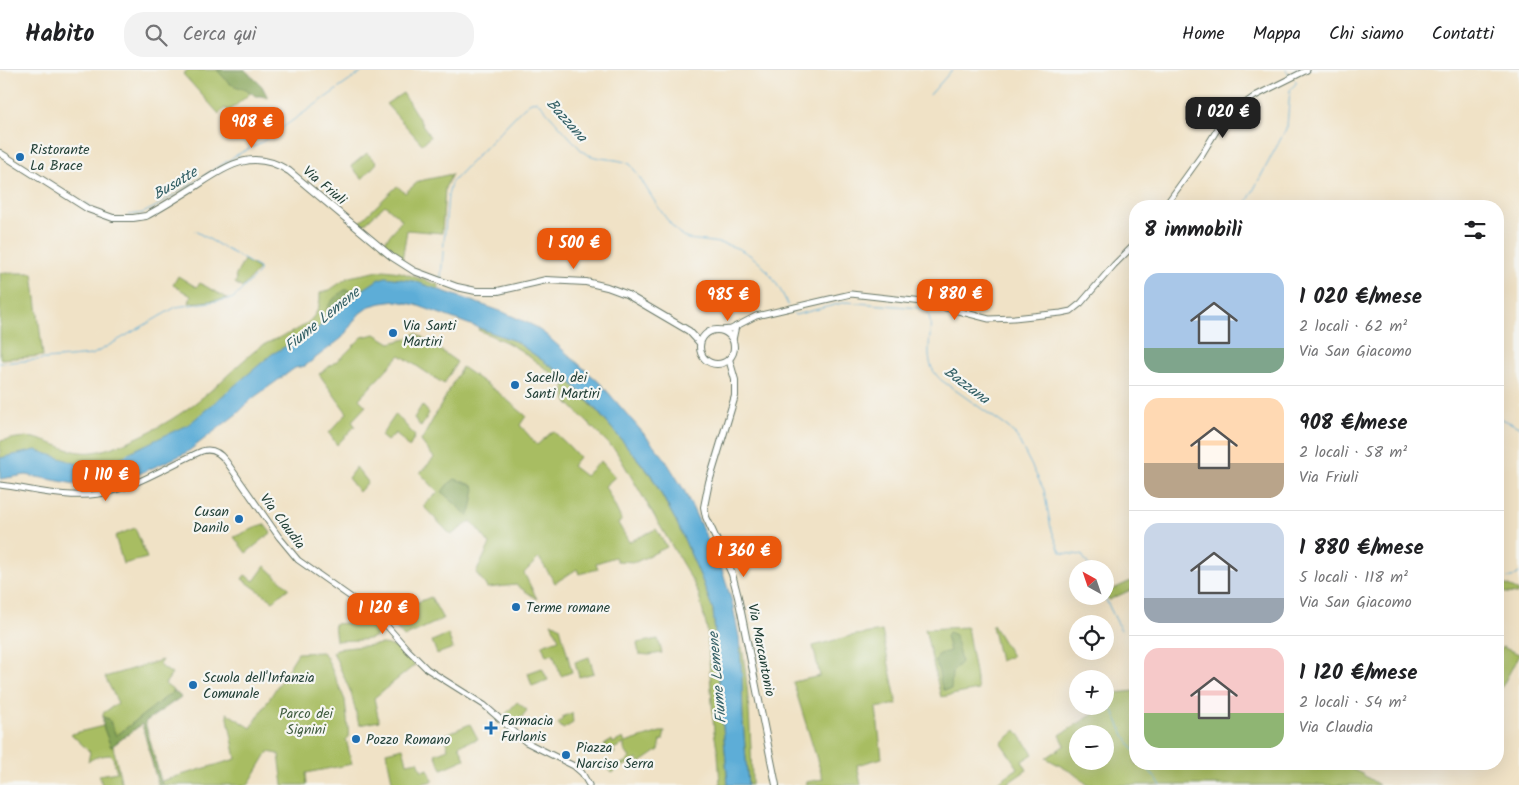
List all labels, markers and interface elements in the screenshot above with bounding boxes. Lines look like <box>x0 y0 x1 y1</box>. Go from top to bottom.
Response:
search box <box>124 12 474 57</box>
text: Habito <box>25 15 94 54</box>
text: Cerca qui <box>182 20 256 50</box>
text: Home <box>1182 20 1225 49</box>
text: Mappa <box>1253 20 1301 49</box>
text: Chi siamo <box>1329 20 1404 49</box>
text: Contatti <box>1432 20 1494 49</box>
icon: search <box>142 21 170 49</box>
water label: Bazzana <box>540 93 593 149</box>
pin: 1 020 € <box>1177 97 1269 139</box>
text: 1 020 € <box>1196 100 1250 125</box>
pin: 908 € <box>217 106 287 149</box>
text: 908 € <box>231 110 273 135</box>
place label: Ristorante La Brace <box>30 139 90 177</box>
marker: Ristorante La Brace <box>14 151 26 163</box>
water label: Busatte <box>149 160 204 207</box>
street label: Via Friuli <box>297 161 352 211</box>
text: 8 immobili <box>1144 214 1242 247</box>
icon: filters <box>1461 216 1489 244</box>
pin: 1 500 € <box>528 228 620 270</box>
text: 1 500 € <box>548 231 600 256</box>
pin: 1 880 € <box>909 278 1001 321</box>
pin: 985 € <box>693 280 763 322</box>
water label: Fiume Lemene <box>279 281 367 358</box>
text: 1 020 €/mese <box>1299 281 1422 314</box>
text: 1 880 € <box>928 282 982 307</box>
text: 985 € <box>707 283 749 308</box>
icon: home <box>1184 293 1244 353</box>
text: 2 locali · 62 m² <box>1299 314 1407 339</box>
place label: Via Santi Martiri <box>403 315 457 353</box>
marker: Via Santi Martiri <box>387 327 399 339</box>
text: Via San Giacomo <box>1299 339 1412 364</box>
water label: Bazzana <box>938 361 995 412</box>
place label: Sacello dei Santi Martiri <box>525 367 600 405</box>
marker: Sacello dei Santi Martiri <box>509 379 521 391</box>
text: 908 €/mese <box>1299 407 1408 440</box>
icon: home <box>1184 418 1244 478</box>
text: 2 locali · 58 m² <box>1299 440 1407 465</box>
pin: 1 110 € <box>60 460 152 502</box>
text: 1 110 € <box>83 463 129 488</box>
text: Via Friuli <box>1299 465 1358 490</box>
street label: Via Claudia <box>254 489 311 554</box>
place label: Cusan Danilo <box>193 501 229 539</box>
marker: Cusan Danilo <box>233 513 245 525</box>
text: 1 880 €/mese <box>1299 532 1424 565</box>
pin: 1 360 € <box>698 536 790 578</box>
text: 1 360 € <box>718 539 770 564</box>
icon: home <box>1184 543 1244 603</box>
north arrow <box>1069 560 1114 605</box>
map controls <box>1069 560 1114 770</box>
text: 5 locali · 118 m² <box>1299 565 1408 590</box>
text: Via San Giacomo <box>1299 590 1412 615</box>
pin: 1 120 € <box>337 592 429 635</box>
text: 1 120 € <box>358 596 408 621</box>
place label: Terme romane <box>526 597 611 619</box>
marker: Terme romane <box>510 601 522 613</box>
street label: Via Marcantonio <box>741 602 781 699</box>
button: locate <box>1069 615 1114 660</box>
water label: Fiume Lemene <box>702 630 734 725</box>
text: 1 120 €/mese <box>1299 657 1418 690</box>
place label: Scuola dell'Infanzia Comunale <box>203 667 315 705</box>
icon: home <box>1184 668 1244 728</box>
button: + <box>1069 670 1114 715</box>
marker: Scuola dell'Infanzia Comunale <box>187 679 199 691</box>
text: 2 locali · 54 m² <box>1299 690 1406 715</box>
park label: Parco dei Signini <box>279 703 333 741</box>
place label: Farmacia Furlanis <box>501 710 553 748</box>
text: Via Claudia <box>1299 715 1373 740</box>
marker: Farmacia Furlanis <box>485 722 497 734</box>
button: − <box>1069 725 1114 770</box>
place label: Pozzo Romano <box>366 729 450 751</box>
marker: Pozzo Romano <box>350 733 362 745</box>
place label: Piazza Narciso Serra <box>576 737 654 775</box>
marker: Piazza Narciso Serra <box>560 749 572 761</box>

